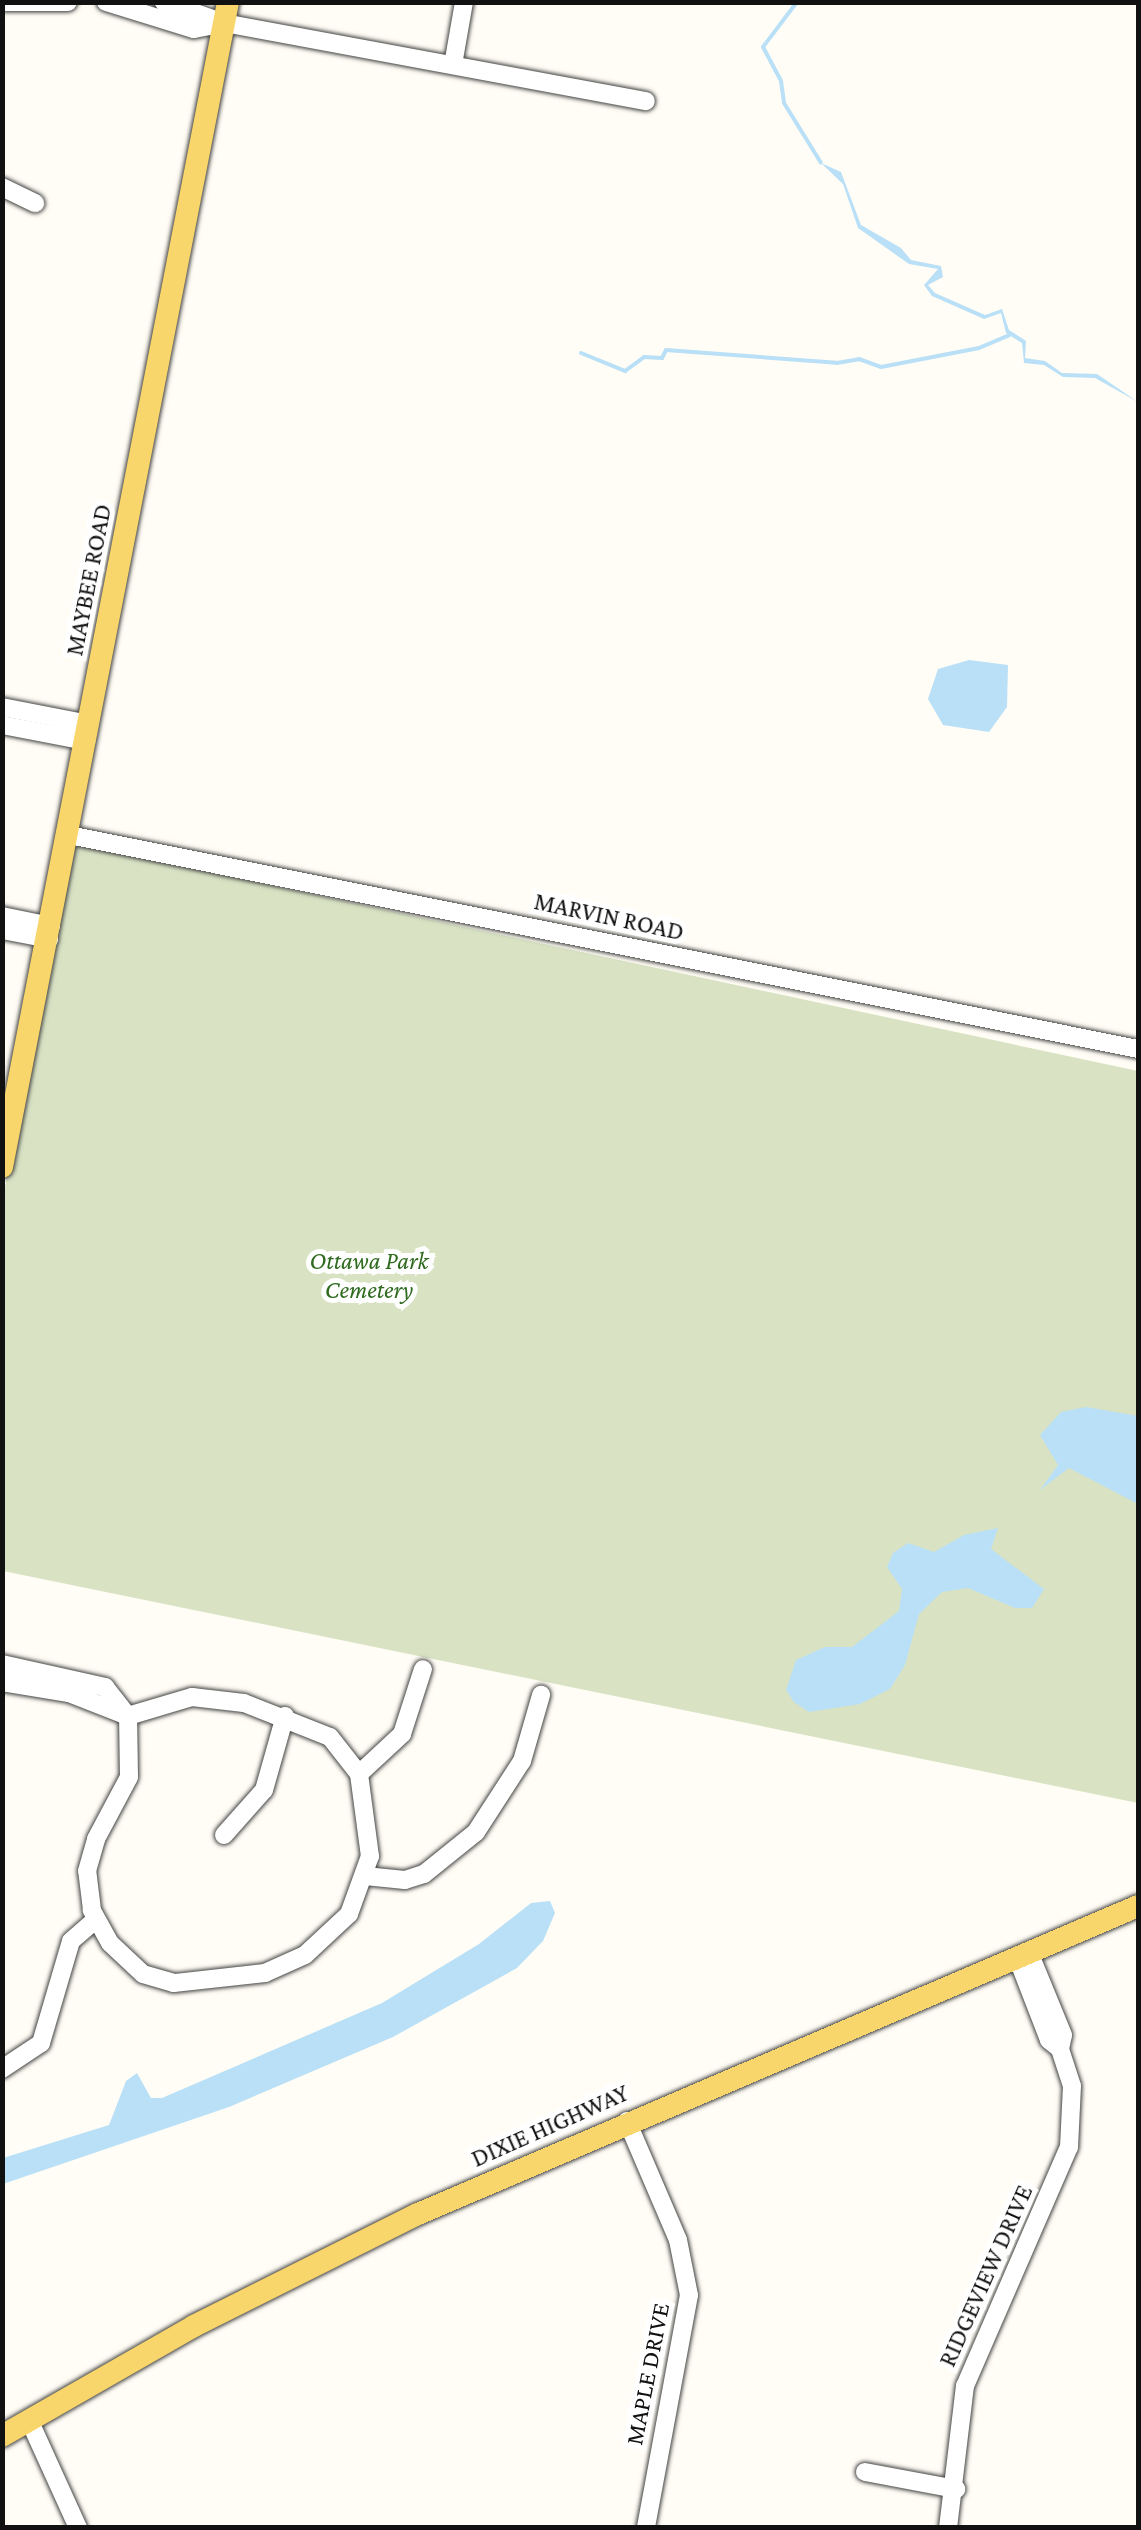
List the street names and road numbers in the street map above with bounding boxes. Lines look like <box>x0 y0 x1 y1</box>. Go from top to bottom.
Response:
street label: MAYBEE ROAD <box>60 502 118 658</box>
street label: MARVIN ROAD <box>531 886 687 948</box>
street label: DIXIE HIGHWAY <box>467 2078 633 2174</box>
street label: RIDGEVIEW DRIVE <box>932 2180 1040 2372</box>
street label: MAPLE DRIVE <box>620 2300 676 2448</box>

